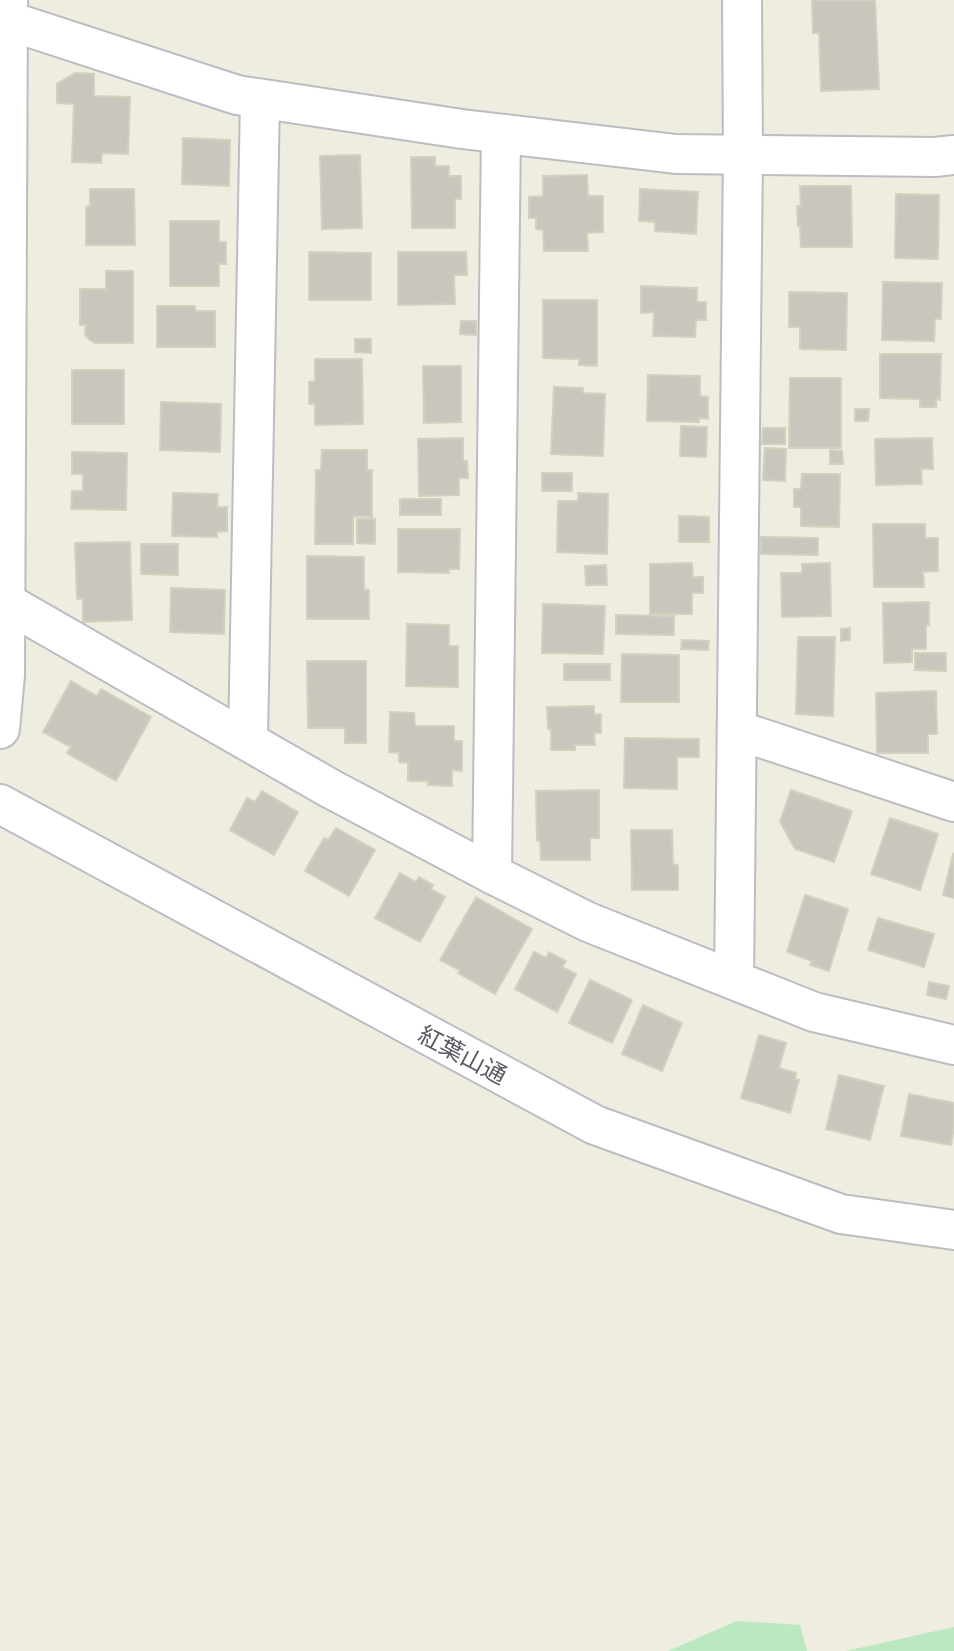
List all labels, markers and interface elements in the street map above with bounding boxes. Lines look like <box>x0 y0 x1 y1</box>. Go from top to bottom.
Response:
street label: 紅葉山通 <box>414 1019 512 1089</box>

